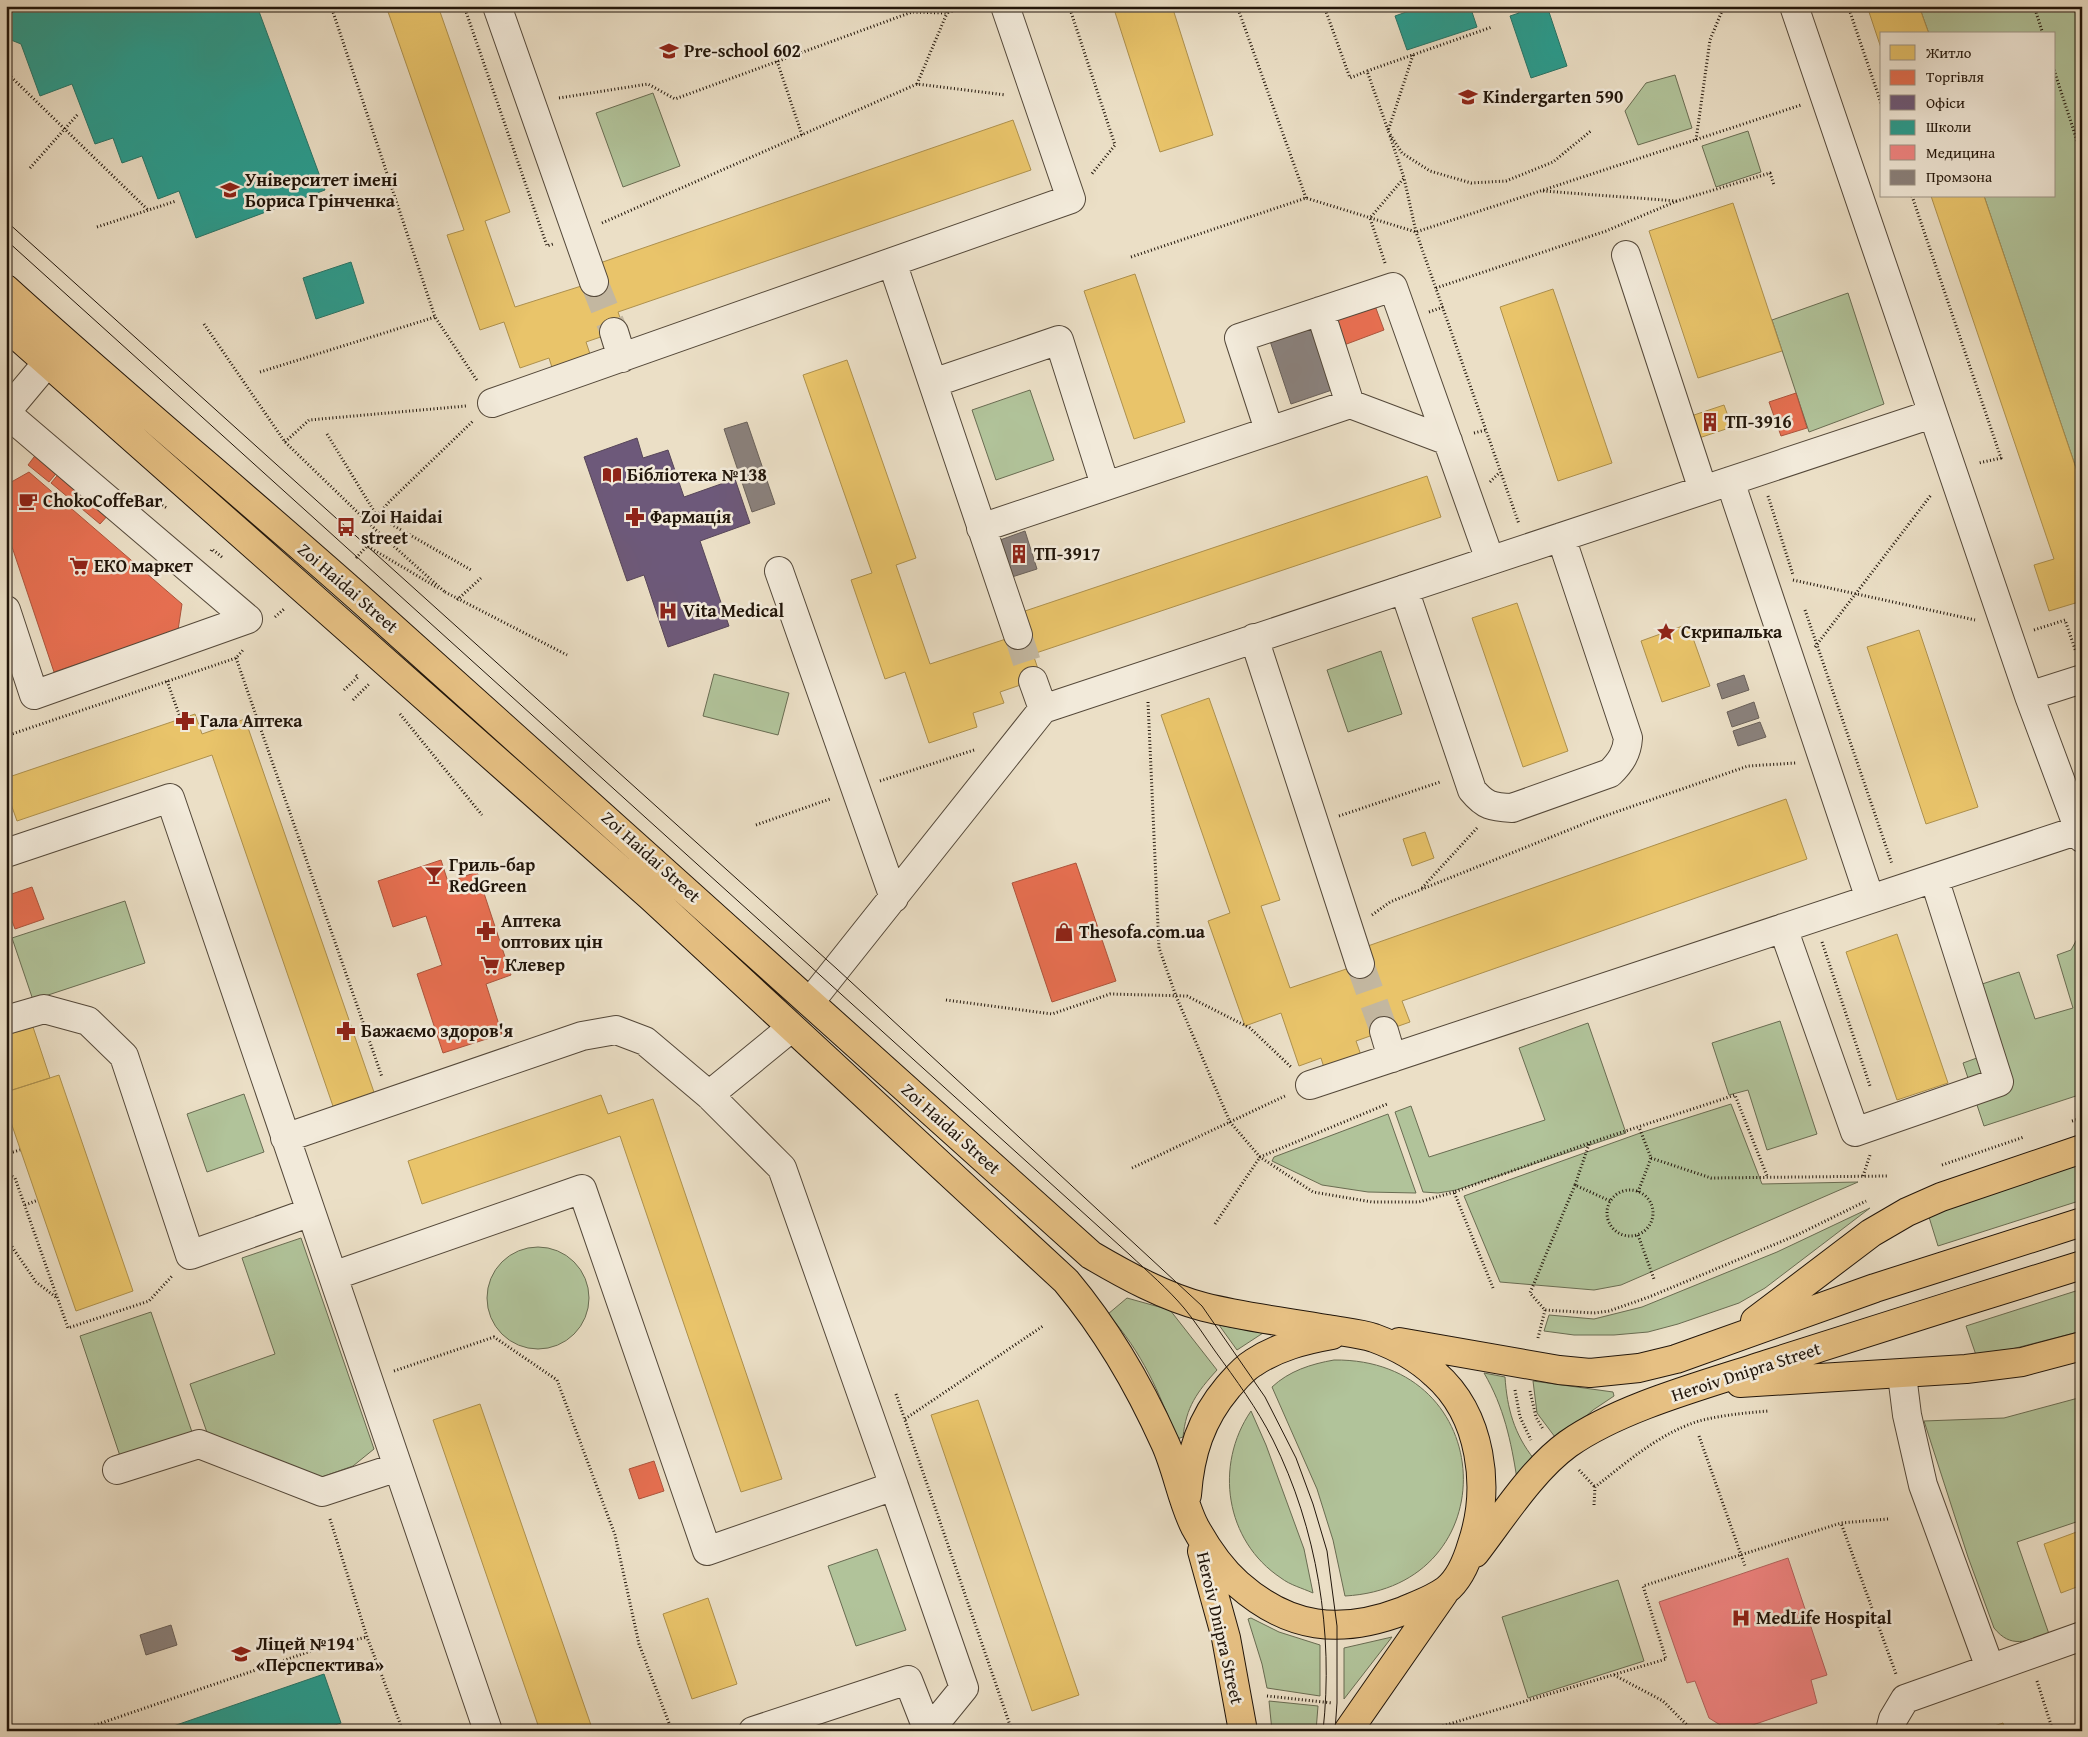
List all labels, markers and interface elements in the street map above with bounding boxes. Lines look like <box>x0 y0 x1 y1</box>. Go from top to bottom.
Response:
legend <box>1880 32 2056 198</box>
place label: Pre-school 602 <box>684 37 801 64</box>
school or university icon: Pre-school 602 <box>658 40 680 62</box>
text: Житло <box>1925 42 1972 63</box>
text: Торгівля <box>1926 66 1984 87</box>
place label: Kindergarten 590 <box>1483 83 1623 110</box>
school or university icon: Kindergarten 590 <box>1457 86 1479 108</box>
text: Офіси <box>1926 92 1965 113</box>
text: Школи <box>1926 116 1971 137</box>
text: Медицина <box>1926 142 1996 163</box>
place label: Університет імені Бориса Грінченка <box>245 166 398 214</box>
text: Промзона <box>1926 166 1993 187</box>
school or university icon: Університет імені Бориса Грінченка <box>219 179 241 201</box>
place label: ТП-3916 <box>1725 408 1792 435</box>
building icon: ТП-3916 <box>1699 411 1721 433</box>
place label: Бібліотека №138 <box>627 461 767 488</box>
library icon: Бібліотека №138 <box>601 464 623 486</box>
place label: ChokoCoffeBar <box>43 487 163 514</box>
cafe icon: ChokoCoffeBar <box>17 490 39 512</box>
place label: Zoi Haidai street <box>361 503 443 551</box>
place label: Фармація <box>650 503 732 530</box>
pharmacy icon: Фармація <box>624 506 646 528</box>
bus stop icon: Zoi Haidai street <box>335 516 357 538</box>
street label: Zoi Haidai Street <box>292 536 405 640</box>
place label: ТП-3917 <box>1034 540 1101 567</box>
building icon: ТП-3917 <box>1008 543 1030 565</box>
place label: ЕКО маркет <box>94 552 193 579</box>
supermarket icon: ЕКО маркет <box>68 555 90 577</box>
place label: Vita Medical <box>683 597 784 624</box>
hospital icon: Vita Medical <box>657 600 679 622</box>
place label: Скрипалька <box>1681 618 1783 645</box>
place icon: Скрипалька <box>1655 621 1677 643</box>
place label: Гала Аптека <box>200 707 303 734</box>
pharmacy icon: Гала Аптека <box>174 710 196 732</box>
street label: Zoi Haidai Street <box>596 804 708 909</box>
place label: Гриль-бар RedGreen <box>449 851 535 899</box>
bar icon: Гриль-бар RedGreen <box>423 864 445 886</box>
place label: Аптека оптових цін <box>501 907 603 955</box>
place label: Thesofa.com.ua <box>1079 918 1206 945</box>
pharmacy icon: Аптека оптових цін <box>475 920 497 942</box>
shop icon: Thesofa.com.ua <box>1053 921 1075 943</box>
place label: Клевер <box>505 951 565 978</box>
supermarket icon: Клевер <box>479 954 501 976</box>
place label: Бажаємо здоров'я <box>361 1017 514 1044</box>
pharmacy icon: Бажаємо здоров'я <box>335 1020 357 1042</box>
street label: Zoi Haidai Street <box>896 1076 1008 1181</box>
street label: Heroiv Dnipra Street <box>1668 1334 1825 1408</box>
street label: Heroiv Dnipra Street <box>1190 1549 1251 1707</box>
place label: MedLife Hospital <box>1756 1604 1892 1631</box>
hospital icon: MedLife Hospital <box>1730 1607 1752 1629</box>
place label: Ліцей №194 «Перспектива» <box>256 1630 384 1678</box>
school or university icon: Ліцей №194 «Перспектива» <box>230 1643 252 1665</box>

